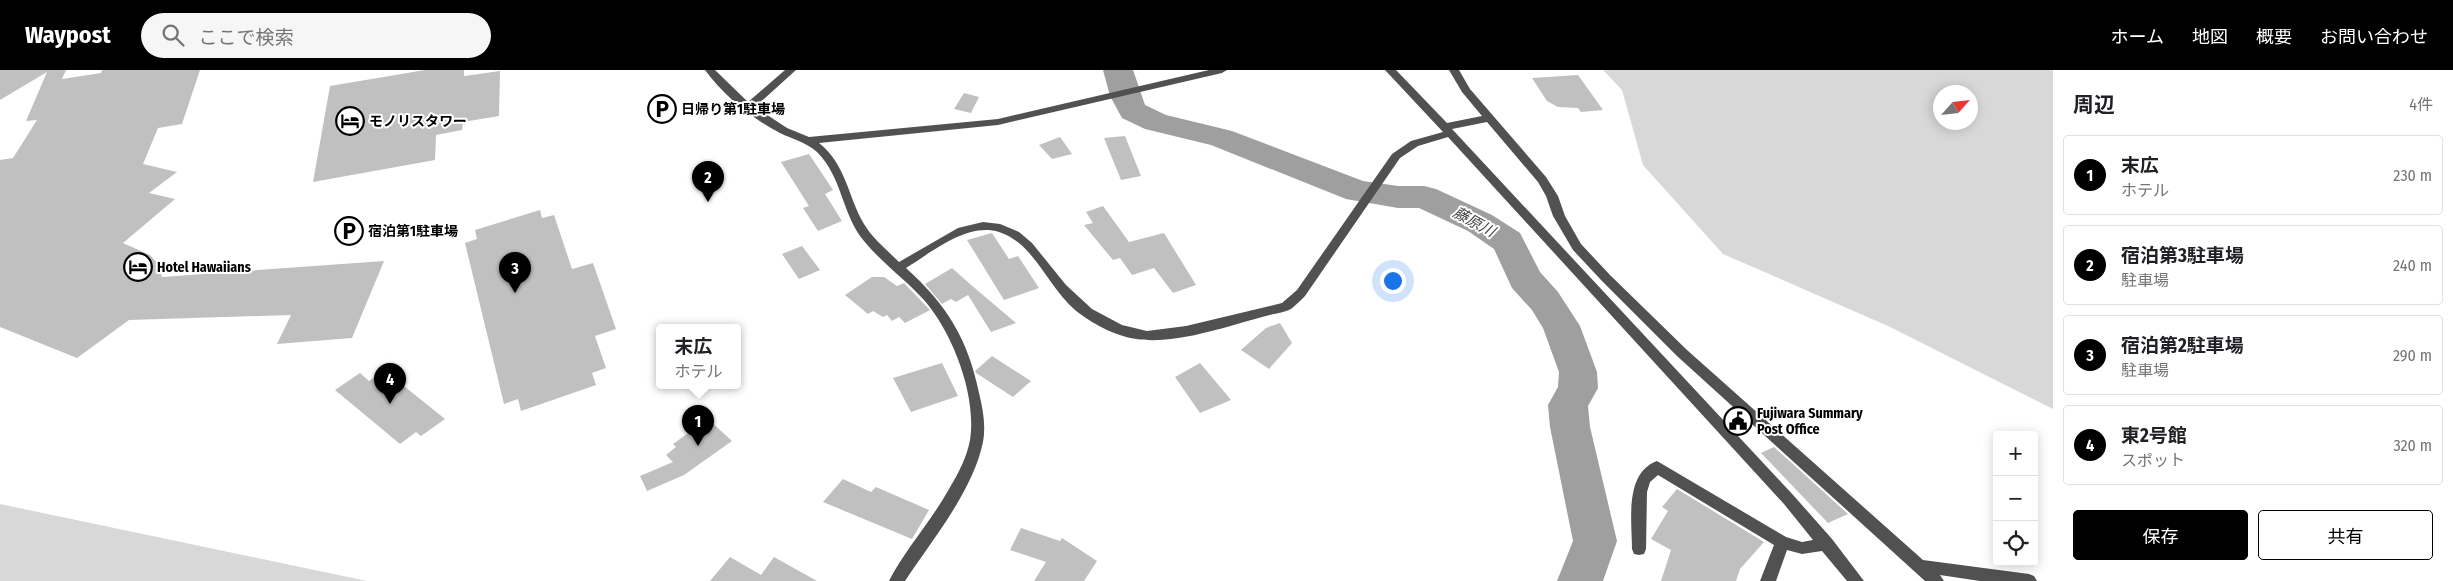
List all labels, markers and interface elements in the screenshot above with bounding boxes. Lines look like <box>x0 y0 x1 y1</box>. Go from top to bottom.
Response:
search box <box>141 13 491 58</box>
text: Waypost <box>25 21 111 49</box>
icon: search <box>159 21 187 49</box>
text: ここで検索 <box>199 26 294 49</box>
text: ホーム <box>2111 26 2164 48</box>
text: 地図 <box>2192 26 2228 48</box>
text: 概要 <box>2256 26 2292 48</box>
text: お問い合わせ <box>2320 26 2428 48</box>
north arrow <box>1933 85 1978 130</box>
text: 周辺 <box>2073 92 2115 118</box>
parking icon: 日帰り第1駐車場 <box>647 94 677 124</box>
text: 4件 <box>2409 95 2433 114</box>
place label: 日帰り第1駐車場 <box>681 101 785 118</box>
hotel icon: モノリスタワー <box>335 106 365 136</box>
place label: モノリスタワー <box>369 113 467 130</box>
text: 末広 <box>2121 154 2159 177</box>
pin: 2 <box>692 161 724 202</box>
text: 1 <box>2087 166 2093 185</box>
text: 230 m <box>2393 166 2432 185</box>
text: ホテル <box>2121 181 2169 200</box>
water label: 藤原川 <box>1450 203 1500 242</box>
parking icon: 宿泊第1駐車場 <box>334 216 364 246</box>
place label: 宿泊第1駐車場 <box>368 223 458 240</box>
text: 宿泊第3駐車場 <box>2121 244 2244 267</box>
hotel icon: Hotel Hawaiians <box>123 252 153 282</box>
pin: 3 <box>499 252 531 293</box>
text: 2 <box>2086 256 2094 275</box>
text: 240 m <box>2393 256 2432 275</box>
place label: Hotel Hawaiians <box>157 259 251 276</box>
your location <box>1380 268 1406 294</box>
text: 駐車場 <box>2121 271 2169 290</box>
popup <box>656 324 741 389</box>
text: 宿泊第2駐車場 <box>2121 334 2244 357</box>
text: 末広 <box>674 335 713 358</box>
text: 3 <box>2086 346 2094 365</box>
text: 290 m <box>2393 346 2432 365</box>
text: 駐車場 <box>2121 361 2169 380</box>
text: ホテル <box>674 362 723 381</box>
pin: 4 <box>374 363 406 404</box>
pin: 1 <box>682 405 714 446</box>
place label: Fujiwara Summary Post Office <box>1757 405 1863 438</box>
public building icon: Fujiwara Summary Post Office <box>1723 406 1753 436</box>
text: 東2号館 <box>2121 424 2187 447</box>
map controls <box>1993 431 2038 566</box>
button: + <box>1993 431 2038 476</box>
text: 4 <box>2086 436 2094 455</box>
text: 320 m <box>2393 436 2432 455</box>
text: スポット <box>2121 451 2185 470</box>
button: − <box>1993 476 2038 521</box>
button: 保存 <box>2073 510 2248 560</box>
button: 共有 <box>2258 510 2433 560</box>
button: locate <box>1993 521 2038 566</box>

